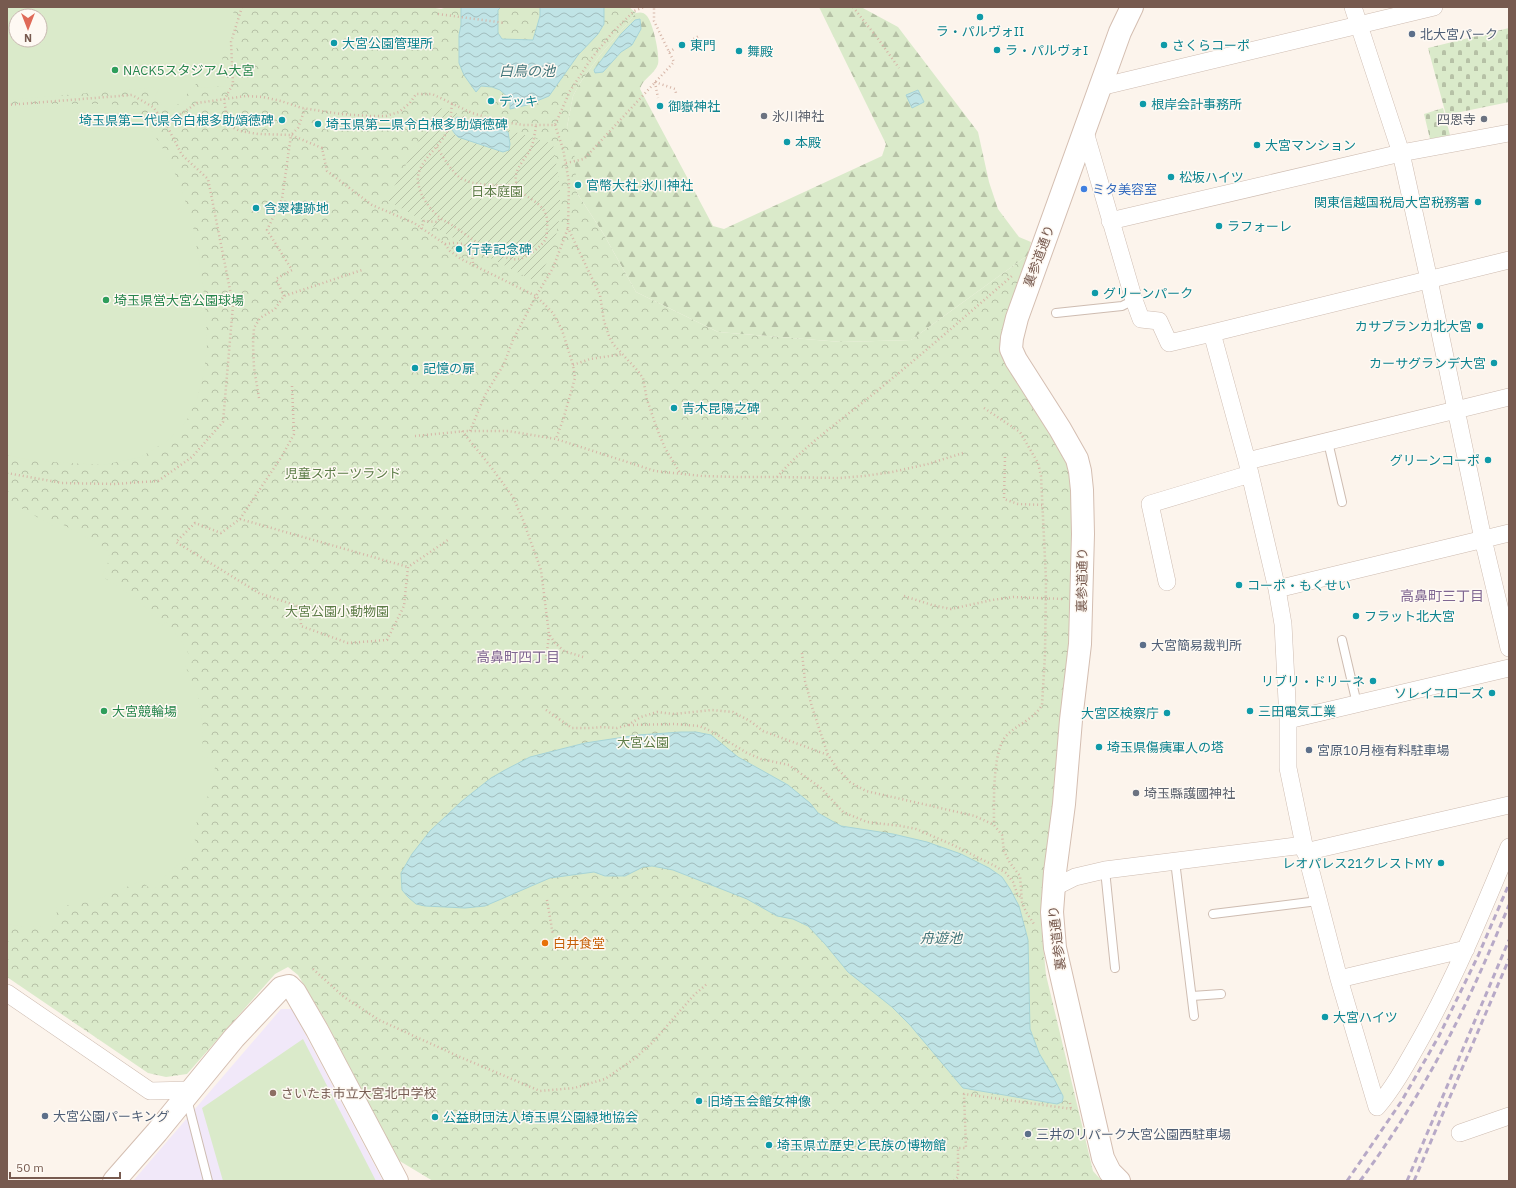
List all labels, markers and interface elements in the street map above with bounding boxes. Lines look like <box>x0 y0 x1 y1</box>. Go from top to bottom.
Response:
north arrow <box>8 8 48 48</box>
marker: ラ・パルヴォII <box>975 12 985 22</box>
place label: ラ・パルヴォII <box>936 23 1024 40</box>
place label: 北大宮パーク <box>1420 26 1498 43</box>
marker: 北大宮パーク <box>1407 29 1417 39</box>
text: N <box>24 31 32 45</box>
place label: 大宮公園管理所 <box>342 35 433 52</box>
place label: 東門 <box>690 37 716 54</box>
place label: さくらコーポ <box>1172 37 1250 54</box>
marker: 大宮公園管理所 <box>329 38 339 48</box>
marker: 東門 <box>677 40 687 50</box>
marker: さくらコーポ <box>1159 40 1169 50</box>
place label: ラ・パルヴォI <box>1005 42 1088 59</box>
place label: 舞殿 <box>747 43 773 60</box>
marker: ラ・パルヴォI <box>992 45 1002 55</box>
marker: 舞殿 <box>734 46 744 56</box>
place label: NACK5スタジアム大宮 <box>123 62 255 79</box>
water label: 白鳥の池 <box>499 62 557 80</box>
marker: NACK5スタジアム大宮 <box>110 65 120 75</box>
place label: デッキ <box>499 93 538 110</box>
marker: デッキ <box>486 96 496 106</box>
place label: 根岸会計事務所 <box>1151 96 1242 113</box>
place label: 御嶽神社 <box>668 98 720 115</box>
marker: 根岸会計事務所 <box>1138 99 1148 109</box>
marker: 御嶽神社 <box>655 101 665 111</box>
place label: 氷川神社 <box>772 108 824 125</box>
marker: 氷川神社 <box>759 111 769 121</box>
place label: 四恩寺 <box>1437 111 1476 128</box>
place label: 埼玉県第二代県令白根多助頌徳碑 <box>79 112 274 129</box>
marker: 四恩寺 <box>1479 114 1489 124</box>
marker: 埼玉県第二代県令白根多助頌徳碑 <box>277 115 287 125</box>
place label: 埼玉県第二県令白根多助頌徳碑 <box>326 116 508 133</box>
marker: 埼玉県第二県令白根多助頌徳碑 <box>313 119 323 129</box>
place label: 本殿 <box>795 134 821 151</box>
marker: 本殿 <box>782 137 792 147</box>
place label: 大宮マンション <box>1265 137 1356 154</box>
marker: 大宮マンション <box>1252 140 1262 150</box>
place label: 松坂ハイツ <box>1179 169 1244 186</box>
marker: 松坂ハイツ <box>1166 172 1176 182</box>
place label: 官幣大社 氷川神社 <box>586 177 693 194</box>
marker: 官幣大社 氷川神社 <box>573 180 583 190</box>
place label: ミタ美容室 <box>1092 181 1157 198</box>
park label: 日本庭園 <box>471 183 523 200</box>
marker: ミタ美容室 <box>1079 184 1089 194</box>
place label: 関東信越国税局大宮税務署 <box>1314 194 1470 211</box>
marker: 関東信越国税局大宮税務署 <box>1473 197 1483 207</box>
place label: 含翠褸跡地 <box>264 200 329 217</box>
marker: 含翠褸跡地 <box>251 203 261 213</box>
place label: ラフォーレ <box>1227 218 1292 235</box>
marker: ラフォーレ <box>1214 221 1224 231</box>
street label: 裏参道通り <box>1020 223 1058 289</box>
place label: 行幸記念碑 <box>467 241 532 258</box>
marker: 行幸記念碑 <box>454 244 464 254</box>
place label: グリーンパーク <box>1103 285 1193 302</box>
marker: グリーンパーク <box>1090 288 1100 298</box>
place label: 埼玉県営大宮公園球場 <box>114 292 244 309</box>
marker: 埼玉県営大宮公園球場 <box>101 295 111 305</box>
place label: カサブランカ北大宮 <box>1355 318 1472 335</box>
marker: カサブランカ北大宮 <box>1475 321 1485 331</box>
place label: カーサグランデ大宮 <box>1369 355 1486 372</box>
marker: カーサグランデ大宮 <box>1489 358 1499 368</box>
place label: 記憶の扉 <box>423 360 475 377</box>
marker: 記憶の扉 <box>410 363 420 373</box>
place label: 青木昆陽之碑 <box>682 400 760 417</box>
marker: 青木昆陽之碑 <box>669 403 679 413</box>
place label: グリーンコーポ <box>1390 452 1480 469</box>
marker: グリーンコーポ <box>1483 455 1493 465</box>
park label: 児童スポーツランド <box>285 465 401 482</box>
street label: 裏参道通り <box>1073 547 1091 613</box>
place label: コーポ・もくせい <box>1247 577 1351 594</box>
marker: コーポ・もくせい <box>1234 580 1244 590</box>
district label: 高鼻町三丁目 <box>1400 587 1484 605</box>
park label: 大宮公園小動物園 <box>285 603 389 620</box>
place label: フラット北大宮 <box>1364 608 1455 625</box>
marker: フラット北大宮 <box>1351 611 1361 621</box>
place label: 大宮簡易裁判所 <box>1151 637 1242 654</box>
marker: 大宮簡易裁判所 <box>1138 640 1148 650</box>
district label: 高鼻町四丁目 <box>476 648 560 666</box>
place label: リブリ・ドリーネ <box>1261 673 1365 690</box>
marker: リブリ・ドリーネ <box>1368 676 1378 686</box>
place label: ソレイユローズ <box>1394 685 1484 702</box>
marker: ソレイユローズ <box>1487 688 1497 698</box>
place label: 大宮競輪場 <box>112 703 177 720</box>
place label: 三田電気工業 <box>1258 703 1336 720</box>
place label: 大宮区検察庁 <box>1081 705 1159 722</box>
marker: 大宮競輪場 <box>99 706 109 716</box>
marker: 三田電気工業 <box>1245 706 1255 716</box>
marker: 大宮区検察庁 <box>1162 708 1172 718</box>
park label: 大宮公園 <box>617 734 669 751</box>
place label: 埼玉県傷痍軍人の塔 <box>1107 739 1224 756</box>
marker: 埼玉県傷痍軍人の塔 <box>1094 742 1104 752</box>
place label: 宮原10月極有料駐車場 <box>1317 742 1450 759</box>
marker: 宮原10月極有料駐車場 <box>1304 745 1314 755</box>
place label: 埼玉縣護國神社 <box>1144 785 1235 802</box>
marker: 埼玉縣護國神社 <box>1131 788 1141 798</box>
place label: レオパレス21クレストMY <box>1282 855 1433 872</box>
marker: レオパレス21クレストMY <box>1436 858 1446 868</box>
street label: 裏参道通り <box>1045 905 1069 971</box>
water label: 舟遊池 <box>920 929 964 947</box>
place label: 白井食堂 <box>553 935 605 952</box>
marker: 白井食堂 <box>540 938 550 948</box>
place label: 大宮ハイツ <box>1333 1009 1398 1026</box>
marker: 大宮ハイツ <box>1320 1012 1330 1022</box>
place label: さいたま市立大宮北中学校 <box>281 1085 437 1102</box>
marker: さいたま市立大宮北中学校 <box>268 1088 278 1098</box>
place label: 旧埼玉会館女神像 <box>707 1093 811 1110</box>
marker: 旧埼玉会館女神像 <box>694 1096 704 1106</box>
place label: 大宮公園パーキング <box>53 1108 170 1125</box>
place label: 公益財団法人埼玉県公園緑地協会 <box>443 1109 638 1126</box>
marker: 大宮公園パーキング <box>40 1111 50 1121</box>
marker: 公益財団法人埼玉県公園緑地協会 <box>430 1112 440 1122</box>
place label: 三井のリパーク大宮公園西駐車場 <box>1036 1126 1231 1143</box>
marker: 三井のリパーク大宮公園西駐車場 <box>1023 1129 1033 1139</box>
place label: 埼玉県立歴史と民族の博物館 <box>777 1137 946 1154</box>
marker: 埼玉県立歴史と民族の博物館 <box>764 1140 774 1150</box>
scale bar <box>10 1154 120 1180</box>
text: 50 m <box>16 1160 44 1175</box>

